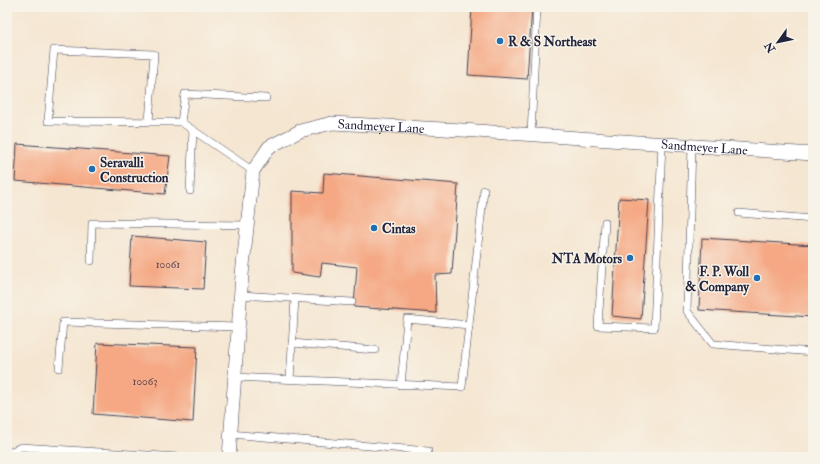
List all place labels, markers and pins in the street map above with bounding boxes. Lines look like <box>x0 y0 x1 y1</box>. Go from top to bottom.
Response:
place label: R & S Northeast <box>508 34 597 50</box>
marker: R & S Northeast <box>495 36 505 46</box>
place label: Seravalli Construction <box>100 155 169 186</box>
marker: Seravalli Construction <box>87 164 97 174</box>
place label: Cintas <box>382 221 416 237</box>
marker: Cintas <box>369 223 379 233</box>
place label: NTA Motors <box>551 251 623 267</box>
marker: NTA Motors <box>625 253 635 263</box>
place label: F. P. Woll & Company <box>685 264 750 296</box>
marker: F. P. Woll & Company <box>752 273 762 283</box>

